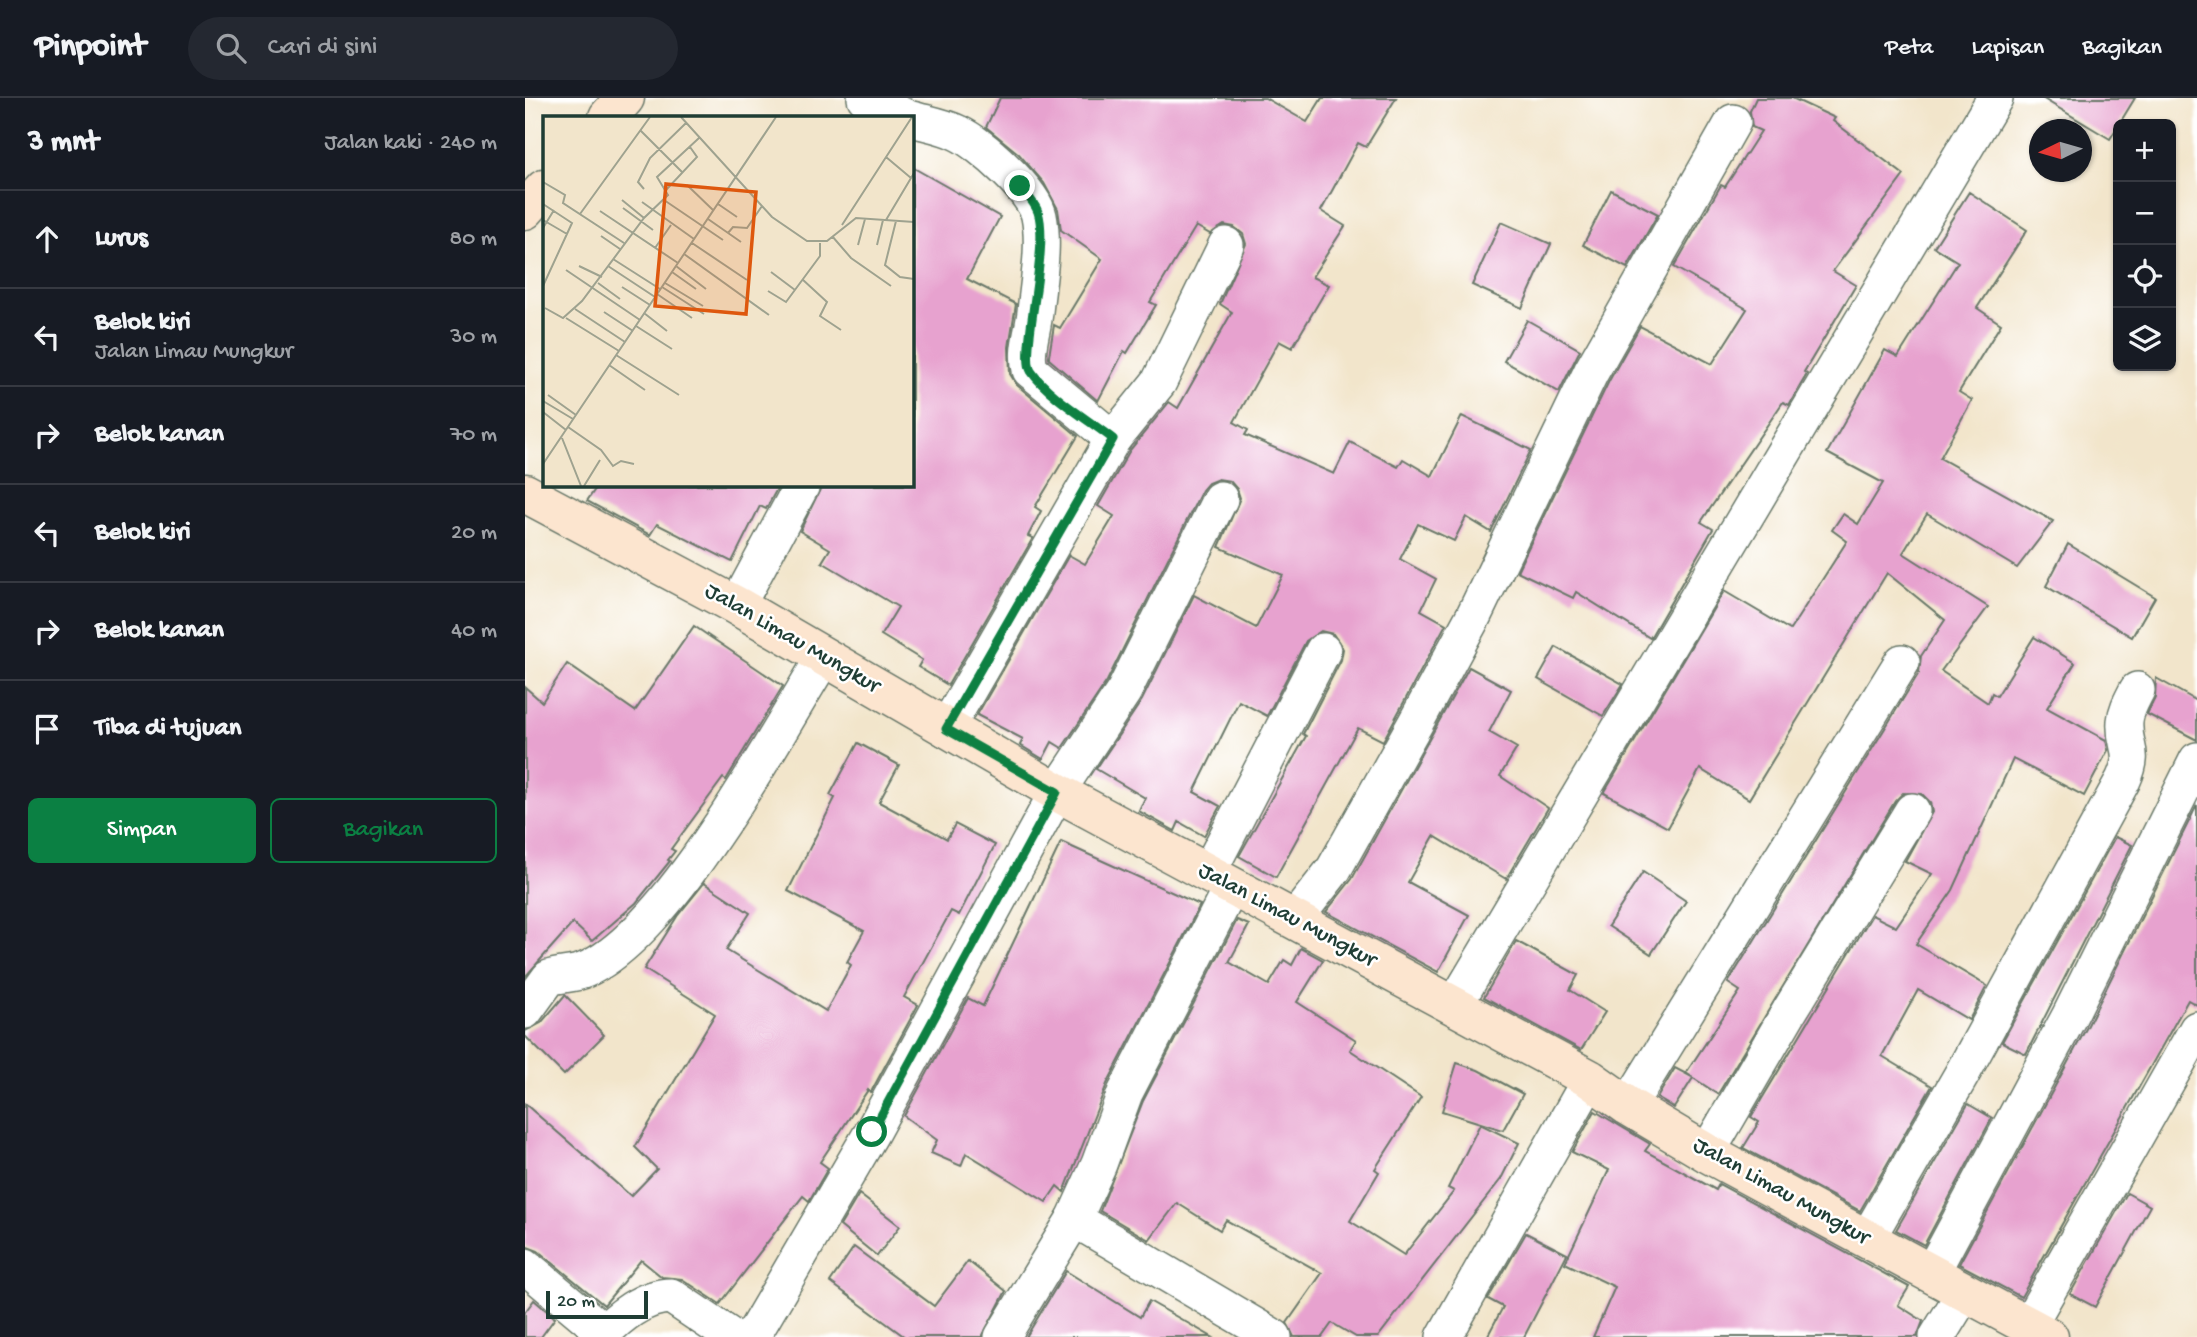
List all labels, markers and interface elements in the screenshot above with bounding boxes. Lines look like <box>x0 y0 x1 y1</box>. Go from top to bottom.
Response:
search box <box>188 17 678 80</box>
text: Pinpoint <box>35 29 146 67</box>
icon: search <box>212 29 250 67</box>
text: Cari di sini <box>268 33 377 64</box>
text: Peta <box>1885 34 1933 63</box>
text: Lapisan <box>1971 34 2044 63</box>
text: Bagikan <box>2082 34 2162 63</box>
inset map <box>543 116 913 486</box>
north arrow <box>2029 119 2092 182</box>
map controls <box>2113 119 2176 371</box>
button: + <box>2113 119 2176 182</box>
text: 3 mnt <box>28 126 98 161</box>
text: Jalan kaki · 240 m <box>324 130 497 157</box>
route end <box>1004 170 1035 201</box>
button: − <box>2113 182 2176 245</box>
icon: ahead <box>28 220 66 258</box>
text: Lurus <box>95 224 148 255</box>
text: 80 m <box>450 226 497 253</box>
button: locate <box>2113 245 2176 308</box>
text: Belok kiri <box>95 308 191 339</box>
button: layers <box>2113 308 2176 371</box>
icon: left <box>28 318 66 356</box>
text: 30 m <box>450 324 497 351</box>
text: Jalan Limau Mungkur <box>95 339 293 366</box>
icon: right <box>28 416 66 454</box>
text: Belok kanan <box>95 420 224 451</box>
text: 70 m <box>450 422 497 449</box>
icon: left <box>28 514 66 552</box>
text: Belok kiri <box>95 518 191 549</box>
text: 20 m <box>451 520 497 547</box>
street label: Jalan Limau Mungkur <box>700 578 886 701</box>
icon: right <box>28 612 66 650</box>
text: Belok kanan <box>95 616 224 647</box>
text: 40 m <box>451 618 497 645</box>
icon: arrive <box>28 710 66 748</box>
text: Tiba di tujuan <box>95 714 241 745</box>
button: Simpan <box>28 798 256 863</box>
button: Bagikan <box>270 798 497 863</box>
street label: Jalan Limau Mungkur <box>1193 858 1382 975</box>
route start <box>856 1116 887 1147</box>
street label: Jalan Limau Mungkur <box>1688 1132 1876 1253</box>
scale bar <box>546 1288 647 1320</box>
text: 20 m <box>557 1291 595 1314</box>

